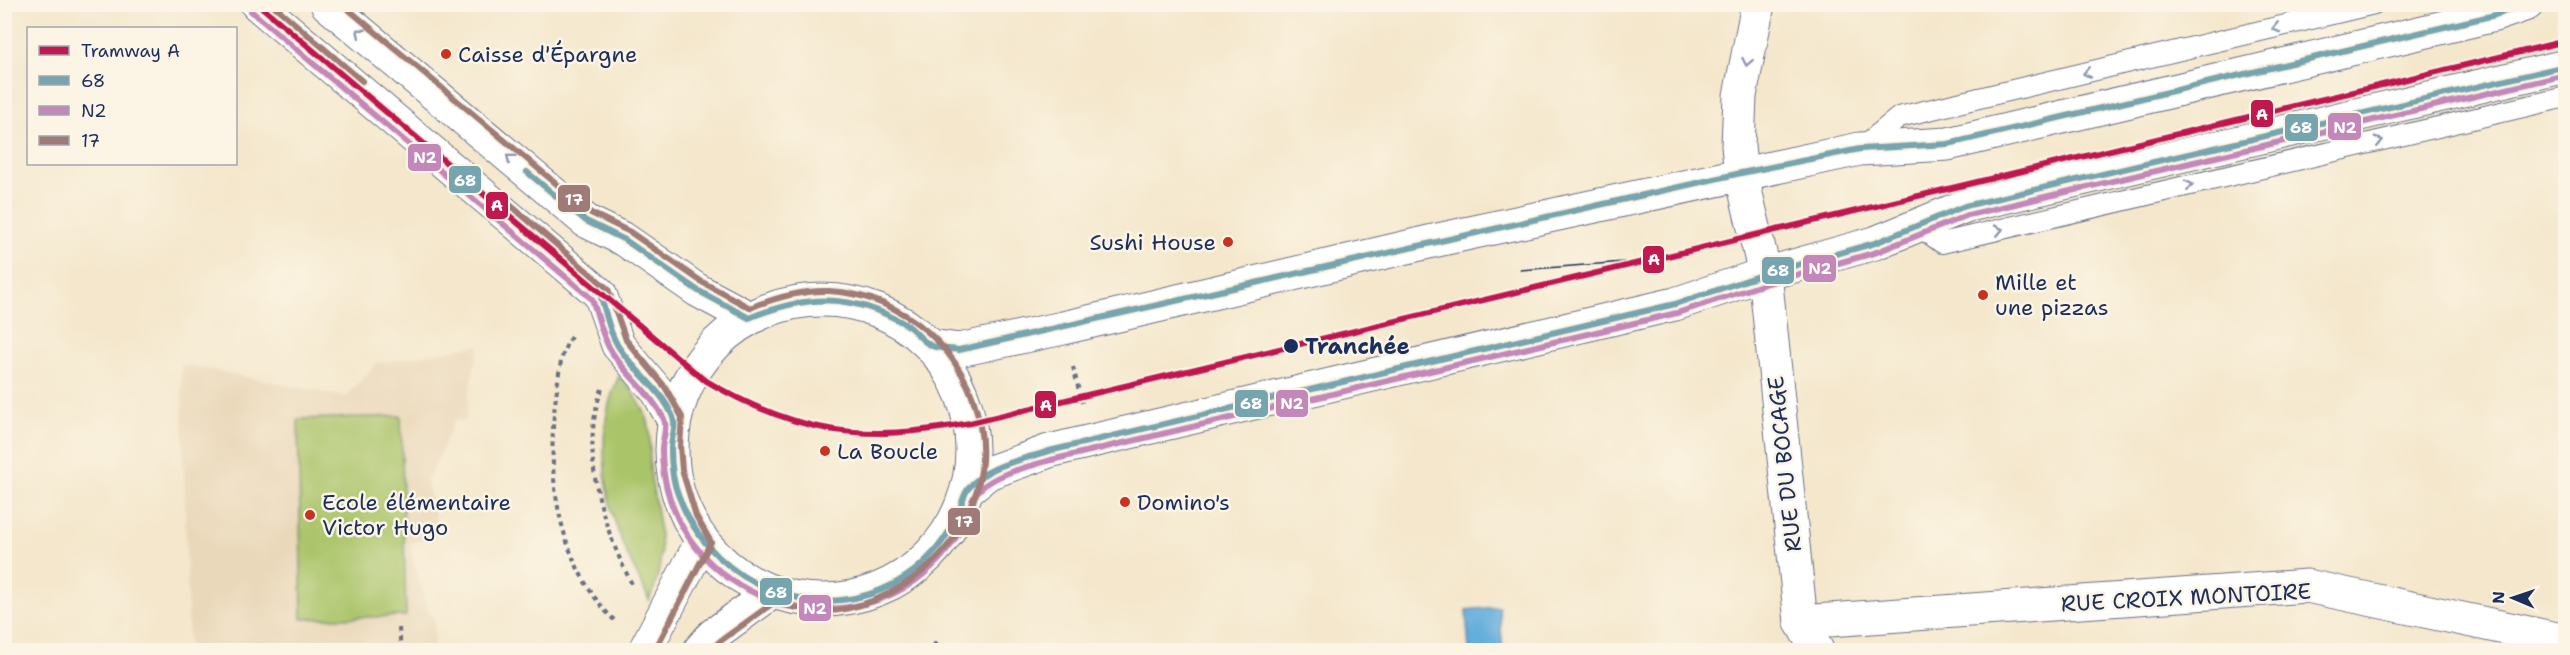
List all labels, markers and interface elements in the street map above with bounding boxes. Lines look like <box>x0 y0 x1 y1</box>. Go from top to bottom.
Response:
one-way arrow <box>2272 20 2282 33</box>
legend <box>27 27 237 165</box>
one-way arrow <box>356 28 367 39</box>
text: Tramway A <box>81 39 180 63</box>
place label: Caisse d'Épargne <box>458 40 637 69</box>
marker: Caisse d'Épargne <box>439 47 453 61</box>
one-way arrow <box>1741 57 1754 67</box>
one-way arrow <box>2082 65 2092 78</box>
text: 68 <box>81 69 105 93</box>
text: N2 <box>81 99 107 123</box>
line badge: A <box>2250 99 2274 128</box>
text: A <box>2256 104 2268 125</box>
line badge: N2 <box>2327 112 2362 141</box>
line badge: 68 <box>2284 113 2319 142</box>
text: 68 <box>2290 117 2312 138</box>
text: N2 <box>2333 117 2357 138</box>
text: 17 <box>81 129 100 153</box>
one-way arrow <box>2373 135 2383 148</box>
line badge: N2 <box>407 143 442 172</box>
text: N2 <box>413 147 437 168</box>
one-way arrow <box>506 154 517 165</box>
line badge: 68 <box>448 165 482 194</box>
text: 68 <box>454 170 476 191</box>
one-way arrow <box>2183 180 2193 193</box>
line badge: 17 <box>557 184 591 213</box>
text: 17 <box>565 189 583 210</box>
line badge: A <box>485 191 509 220</box>
text: A <box>491 195 503 216</box>
one-way arrow <box>1994 224 2004 237</box>
place label: Sushi House <box>1089 228 1216 257</box>
marker: Sushi House <box>1221 235 1235 249</box>
line badge: A <box>1642 245 1665 274</box>
text: A <box>1648 249 1660 270</box>
line badge: N2 <box>1802 254 1837 283</box>
line badge: 68 <box>1761 256 1795 285</box>
text: N2 <box>1808 258 1832 279</box>
text: 68 <box>1767 260 1789 281</box>
place label: Mille et une pizzas <box>1995 268 2109 322</box>
marker: Mille et une pizzas <box>1976 288 1990 302</box>
place label: Tranchée <box>1305 332 1410 361</box>
marker: Tranchée <box>1282 337 1300 355</box>
street label: RUE DU BOCAGE <box>1761 375 1808 553</box>
line badge: 68 <box>1234 389 1269 418</box>
line badge: N2 <box>1275 389 1309 418</box>
line badge: A <box>1034 390 1057 419</box>
text: 68 <box>1240 393 1262 414</box>
text: N2 <box>1280 393 1304 414</box>
text: A <box>1040 395 1052 416</box>
place label: La Boucle <box>837 437 938 466</box>
marker: La Boucle <box>818 444 832 458</box>
place label: Ecole élémentaire Victor Hugo <box>322 488 511 542</box>
place label: Domino's <box>1137 488 1230 517</box>
marker: Domino's <box>1118 495 1132 509</box>
line badge: 17 <box>947 507 981 536</box>
marker: Ecole élémentaire Victor Hugo <box>303 508 317 522</box>
text: 17 <box>955 511 973 532</box>
north arrow <box>2483 568 2543 628</box>
street label: RUE CROIX MONTOIRE <box>2060 576 2312 619</box>
line badge: 68 <box>759 577 793 606</box>
text: 68 <box>765 582 787 603</box>
text: N <box>2488 591 2509 604</box>
line badge: N2 <box>798 594 832 622</box>
text: N2 <box>803 598 827 619</box>

